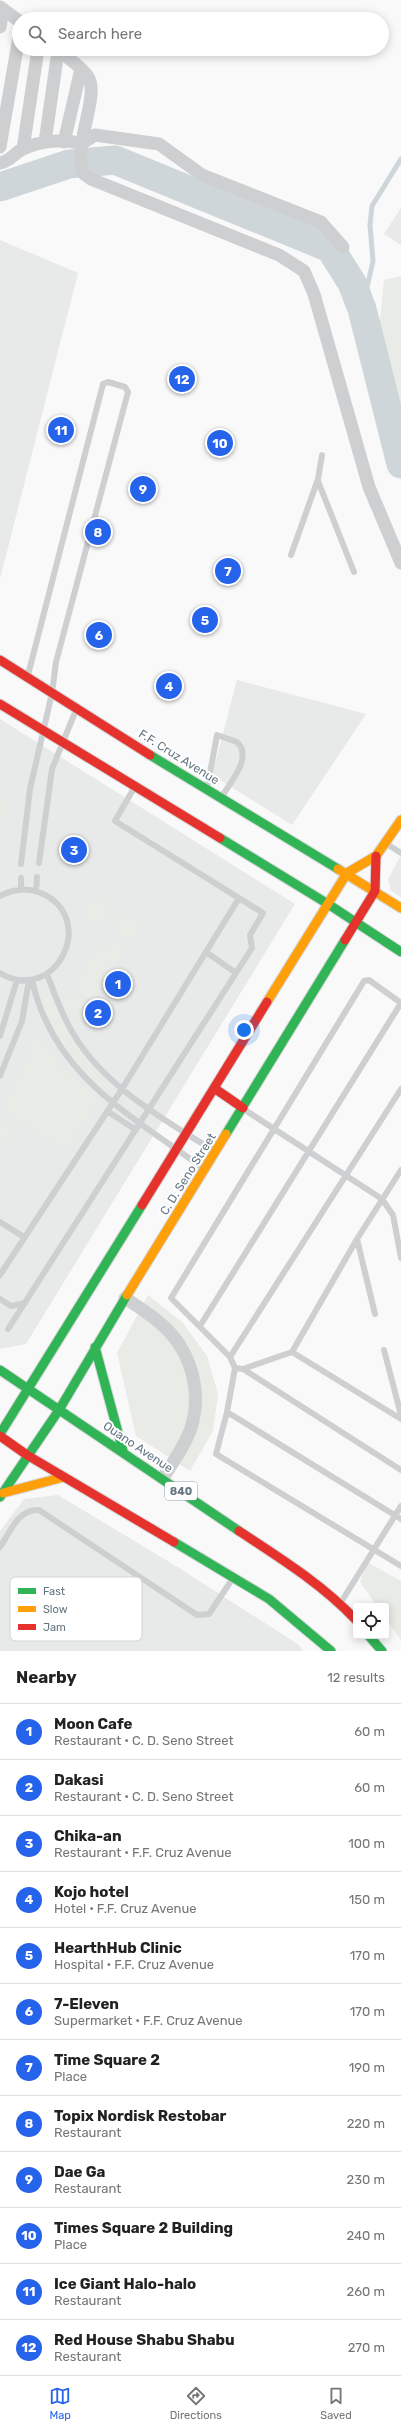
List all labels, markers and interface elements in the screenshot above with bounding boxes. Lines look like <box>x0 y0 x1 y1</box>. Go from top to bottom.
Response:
search box <box>12 12 389 56</box>
icon: search <box>26 23 48 45</box>
text: Search here <box>58 25 142 43</box>
pin: 12 <box>169 364 195 394</box>
pin: 11 <box>48 415 74 445</box>
pin: 10 <box>207 428 233 458</box>
pin: 9 <box>130 474 156 504</box>
pin: 8 <box>85 517 111 547</box>
pin: 7 <box>215 556 241 586</box>
pin: 5 <box>192 605 218 635</box>
pin: 6 <box>86 620 112 650</box>
pin: 4 <box>156 671 182 701</box>
street label: F.F. Cruz Avenue <box>136 727 222 787</box>
pin: 3 <box>61 835 87 865</box>
pin: 1 <box>105 969 131 999</box>
pin: 2 <box>85 998 111 1028</box>
your location <box>234 1020 254 1040</box>
street label: C. D. Seno Street <box>157 1130 219 1217</box>
street label: Ouano Avenue <box>101 1419 176 1476</box>
road number: 840 <box>165 1482 197 1500</box>
legend <box>10 1577 142 1641</box>
text: Fast <box>43 1585 66 1598</box>
text: Slow <box>43 1603 68 1616</box>
map controls <box>353 1603 389 1639</box>
button: locate <box>353 1603 389 1639</box>
text: Jam <box>43 1621 66 1634</box>
text: Nearby <box>16 1667 77 1687</box>
text: 12 results <box>327 1670 385 1685</box>
text: Moon Cafe <box>54 1715 132 1733</box>
text: 1 <box>26 1724 32 1739</box>
text: 60 m <box>354 1724 385 1739</box>
text: Restaurant · C. D. Seno Street <box>54 1733 234 1748</box>
text: Dakasi <box>54 1771 104 1789</box>
text: 2 <box>25 1780 33 1795</box>
text: 60 m <box>354 1780 385 1795</box>
text: Restaurant · C. D. Seno Street <box>54 1789 234 1804</box>
text: Chika-an <box>54 1827 122 1845</box>
text: 3 <box>25 1836 33 1851</box>
text: 100 m <box>348 1836 385 1851</box>
text: Restaurant · F.F. Cruz Avenue <box>54 1845 232 1860</box>
text: Kojo hotel <box>54 1883 129 1901</box>
text: 4 <box>25 1892 33 1907</box>
text: 150 m <box>349 1892 385 1907</box>
text: Hotel · F.F. Cruz Avenue <box>54 1901 197 1916</box>
text: HearthHub Clinic <box>54 1939 182 1957</box>
text: 5 <box>25 1948 33 1963</box>
text: 170 m <box>350 1948 385 1963</box>
text: Hospital · F.F. Cruz Avenue <box>54 1957 214 1972</box>
text: 7-Eleven <box>54 1995 119 2013</box>
text: 6 <box>25 2004 33 2019</box>
text: 170 m <box>350 2004 385 2019</box>
text: Supermarket · F.F. Cruz Avenue <box>54 2013 243 2028</box>
text: Time Square 2 <box>54 2051 160 2069</box>
text: 7 <box>25 2060 33 2075</box>
text: 190 m <box>349 2060 385 2075</box>
text: Place <box>54 2069 87 2084</box>
text: Topix Nordisk Restobar <box>54 2107 226 2125</box>
text: 8 <box>25 2116 33 2131</box>
text: 220 m <box>347 2116 385 2131</box>
text: Restaurant <box>54 2125 121 2140</box>
text: Dae Ga <box>54 2163 105 2181</box>
text: 9 <box>25 2172 33 2187</box>
text: 230 m <box>347 2172 385 2187</box>
text: Restaurant <box>54 2181 121 2196</box>
text: Times Square 2 Building <box>54 2219 233 2237</box>
text: 10 <box>21 2228 37 2243</box>
text: 240 m <box>346 2228 385 2243</box>
text: Place <box>54 2237 87 2252</box>
text: Ice Giant Halo-halo <box>54 2275 196 2293</box>
text: 11 <box>23 2284 35 2299</box>
text: 260 m <box>347 2284 385 2299</box>
text: Restaurant <box>54 2293 121 2308</box>
text: Red House Shabu Shabu <box>54 2331 235 2349</box>
text: 12 <box>22 2340 36 2355</box>
text: 270 m <box>348 2340 385 2355</box>
text: Restaurant <box>54 2349 121 2364</box>
tab: Map <box>49 2385 71 2422</box>
tab: Directions <box>170 2385 222 2422</box>
tab: Saved <box>320 2385 352 2422</box>

